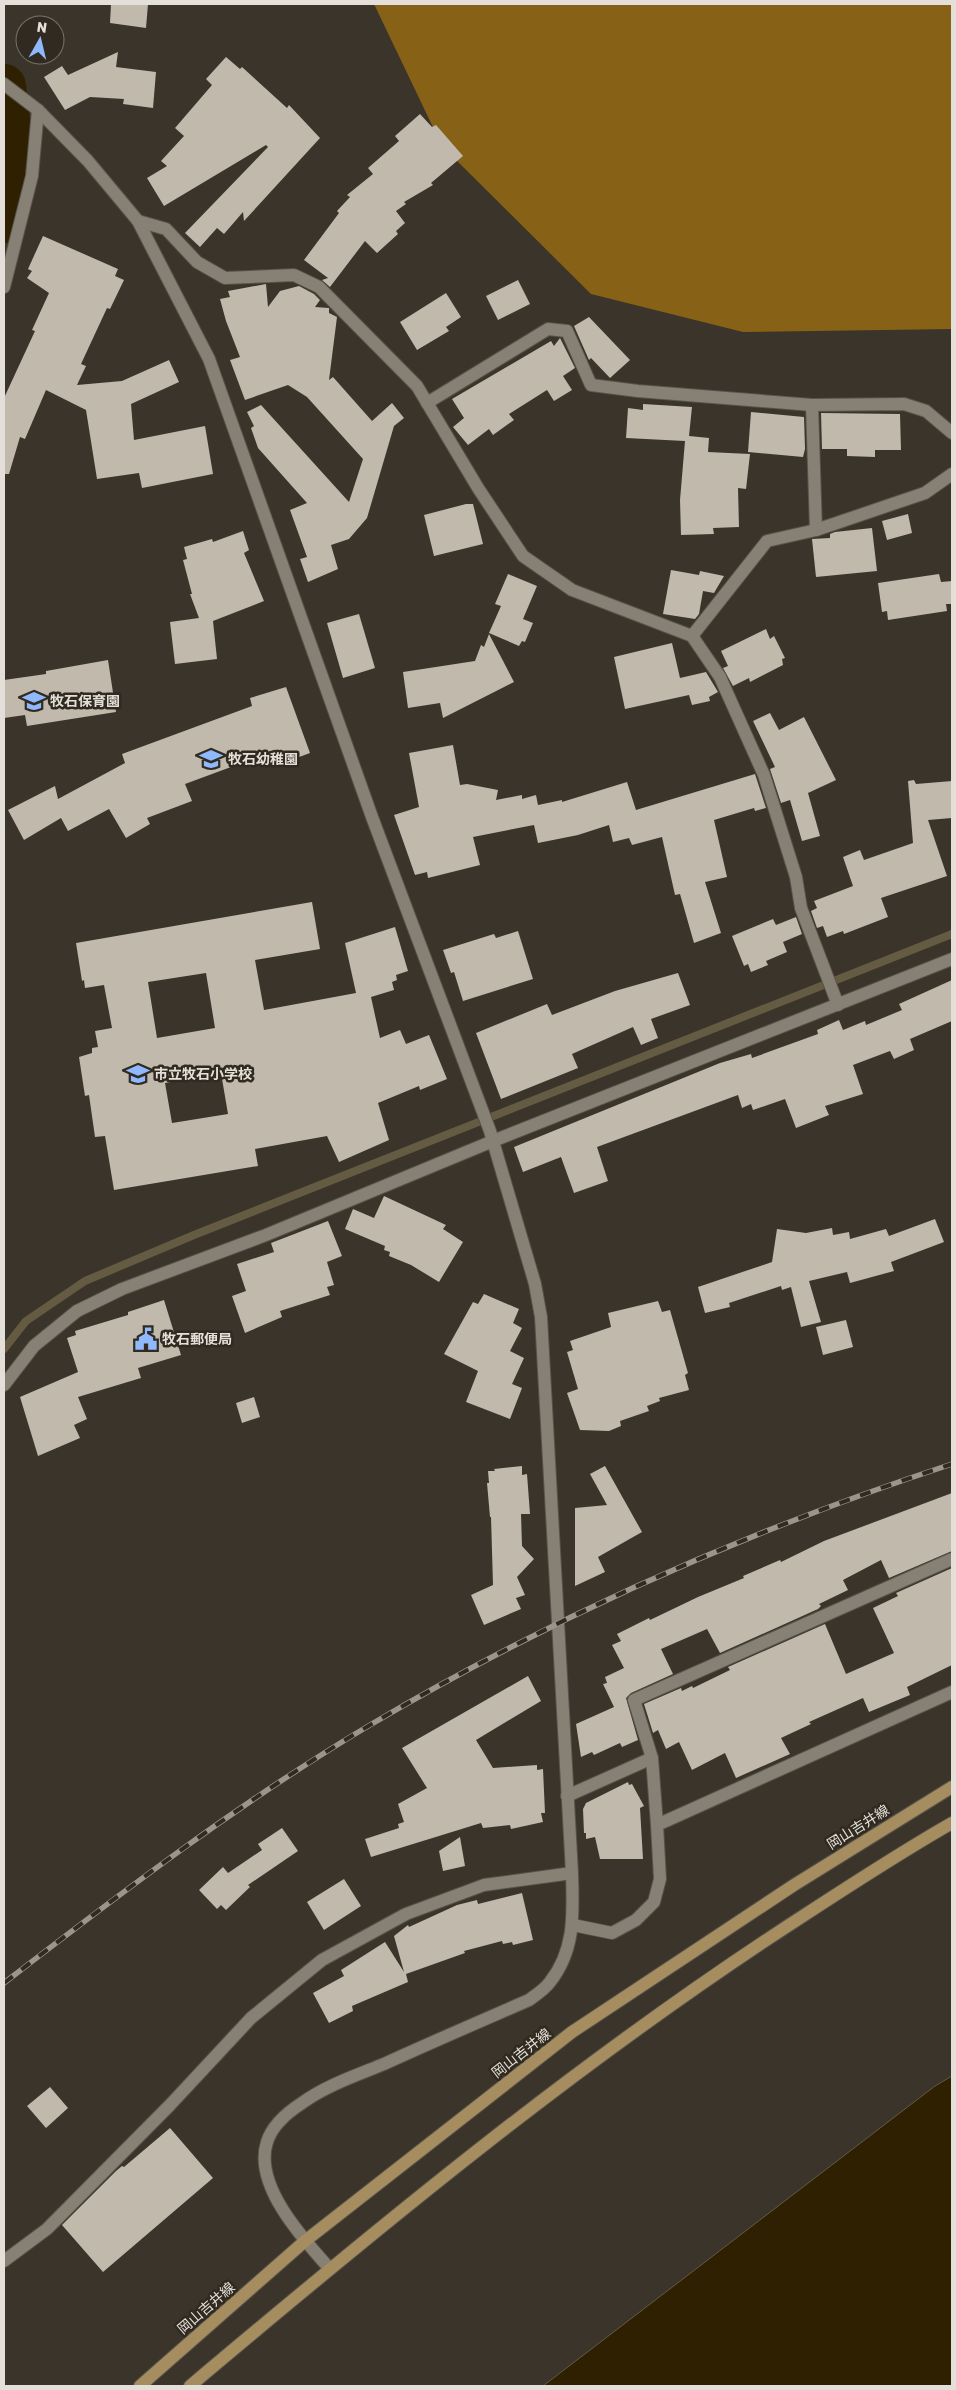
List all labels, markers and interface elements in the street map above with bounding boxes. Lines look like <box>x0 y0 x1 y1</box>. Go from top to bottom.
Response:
north arrow <box>15 15 65 65</box>
text: N <box>36 19 48 37</box>
school or university icon: 牧石保育園 <box>21 688 47 714</box>
place label: 牧石保育園 <box>50 693 120 710</box>
school or university icon: 牧石幼稚園 <box>198 746 224 772</box>
place label: 牧石幼稚園 <box>228 751 298 768</box>
school or university icon: 市立牧石小学校 <box>125 1061 151 1087</box>
place label: 市立牧石小学校 <box>154 1066 252 1083</box>
public building icon: 牧石郵便局 <box>133 1326 159 1352</box>
place label: 牧石郵便局 <box>162 1331 232 1348</box>
street label: 岡山吉井線 <box>824 1802 892 1853</box>
street label: 岡山吉井線 <box>488 2025 554 2082</box>
street label: 岡山吉井線 <box>174 2279 238 2338</box>

